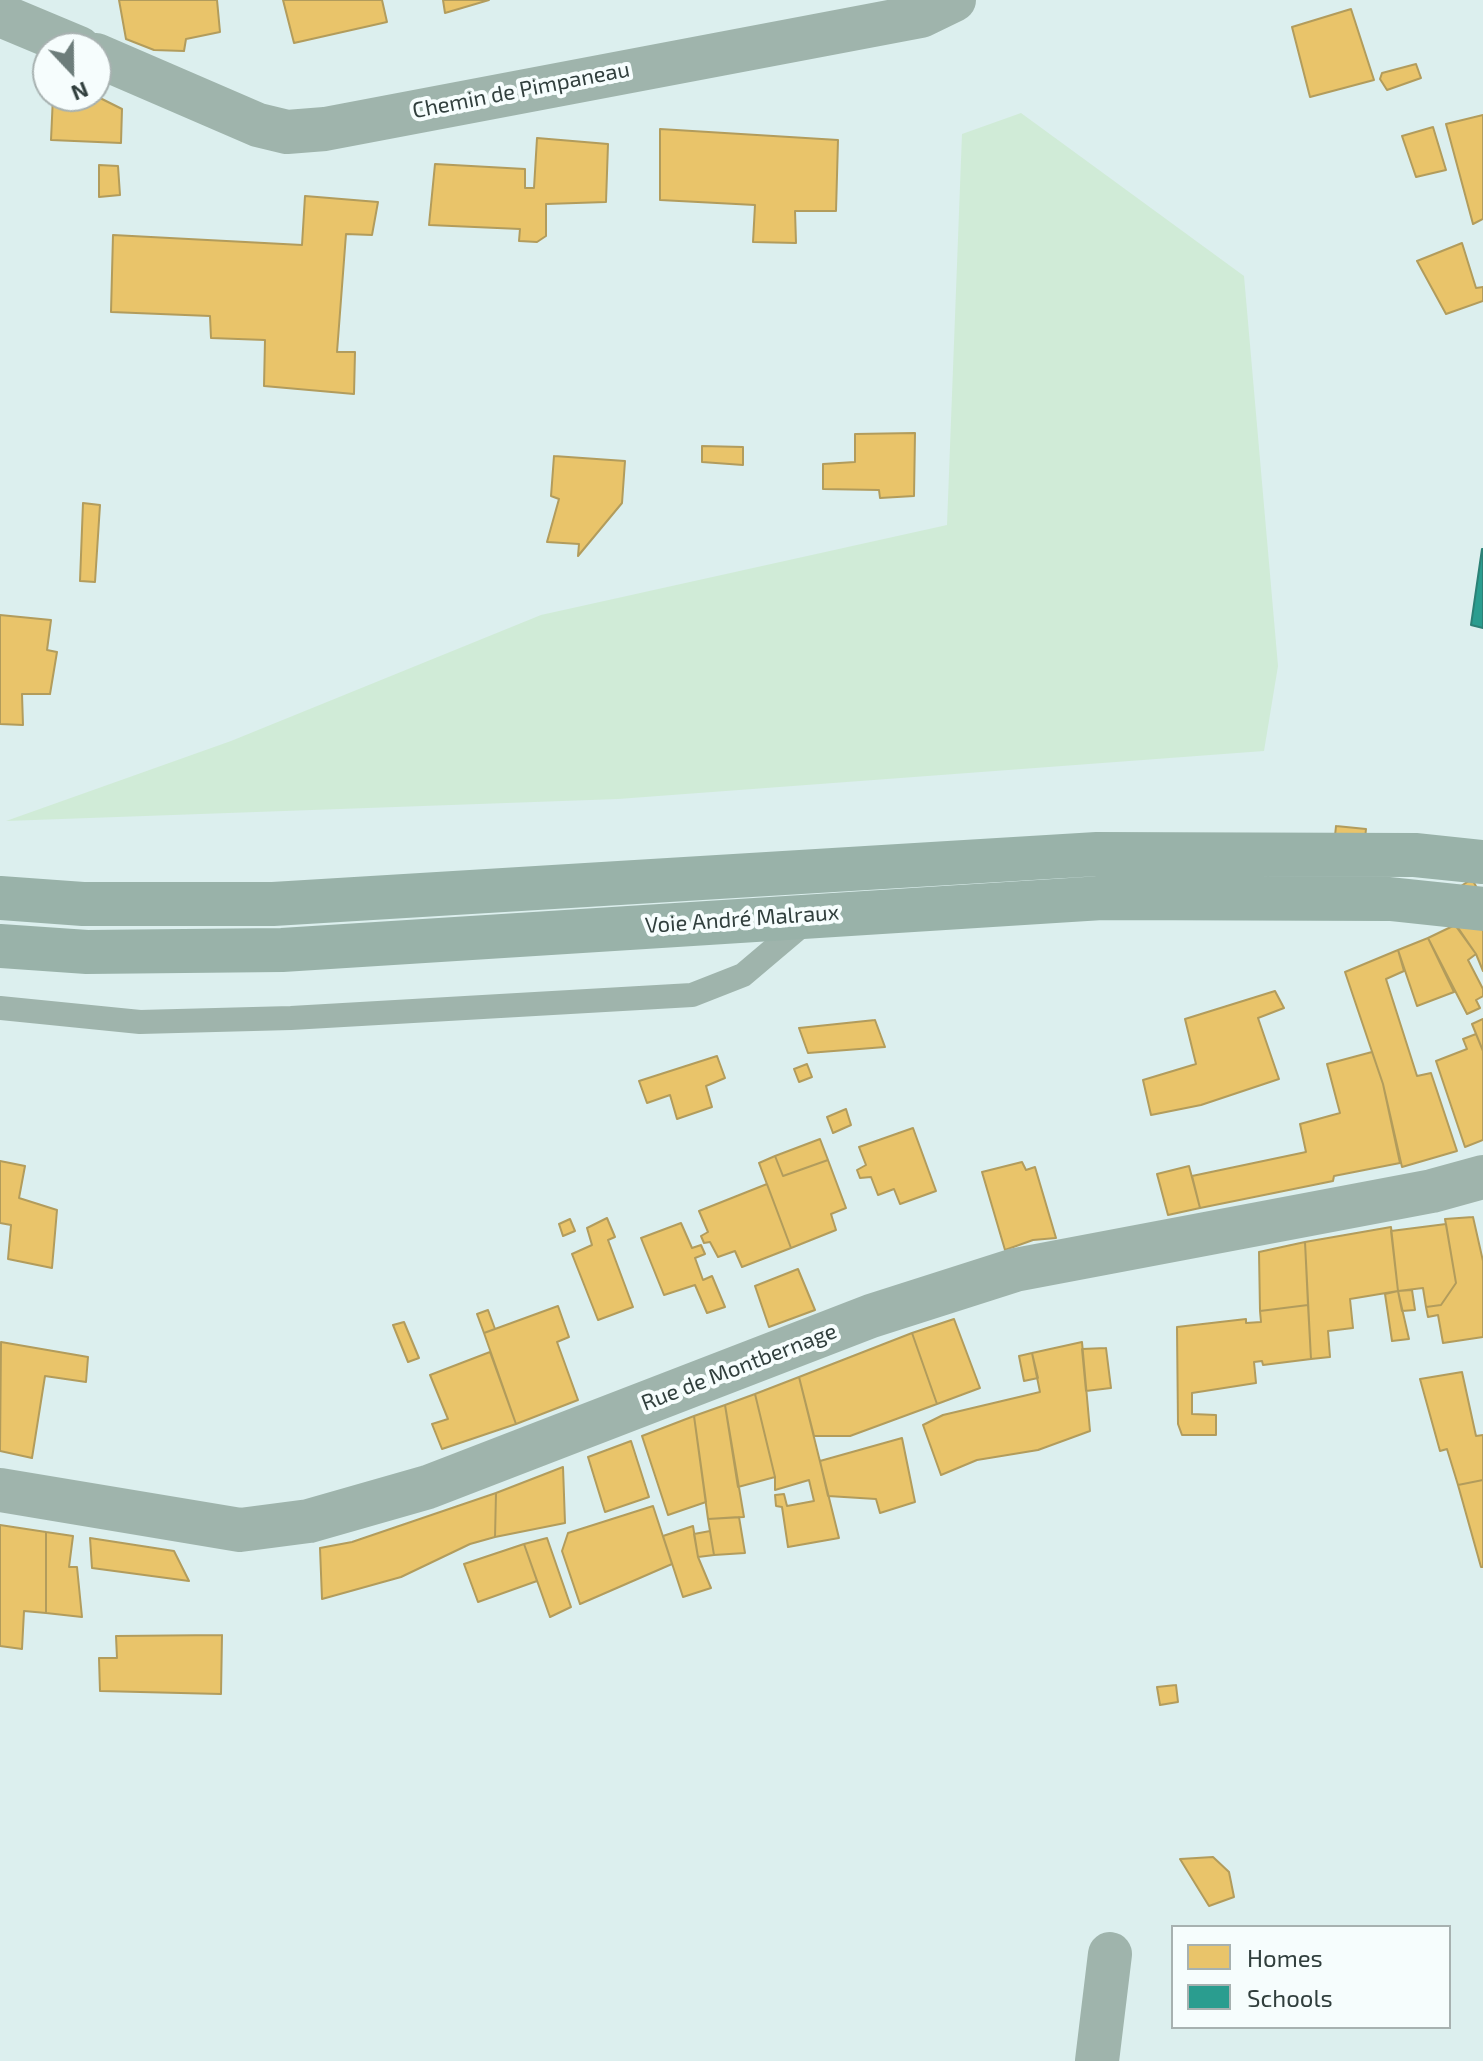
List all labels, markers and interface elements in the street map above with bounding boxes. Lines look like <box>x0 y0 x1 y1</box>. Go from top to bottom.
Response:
north arrow <box>32 32 112 112</box>
street label: Chemin de Pimpaneau <box>410 56 632 124</box>
text: N <box>68 77 92 107</box>
street label: Voie André Malraux <box>644 899 840 939</box>
street label: Rue de Montbernage <box>638 1318 840 1416</box>
legend <box>1171 1925 1451 2029</box>
text: Homes <box>1247 1943 1323 1972</box>
text: Schools <box>1247 1983 1333 2012</box>

